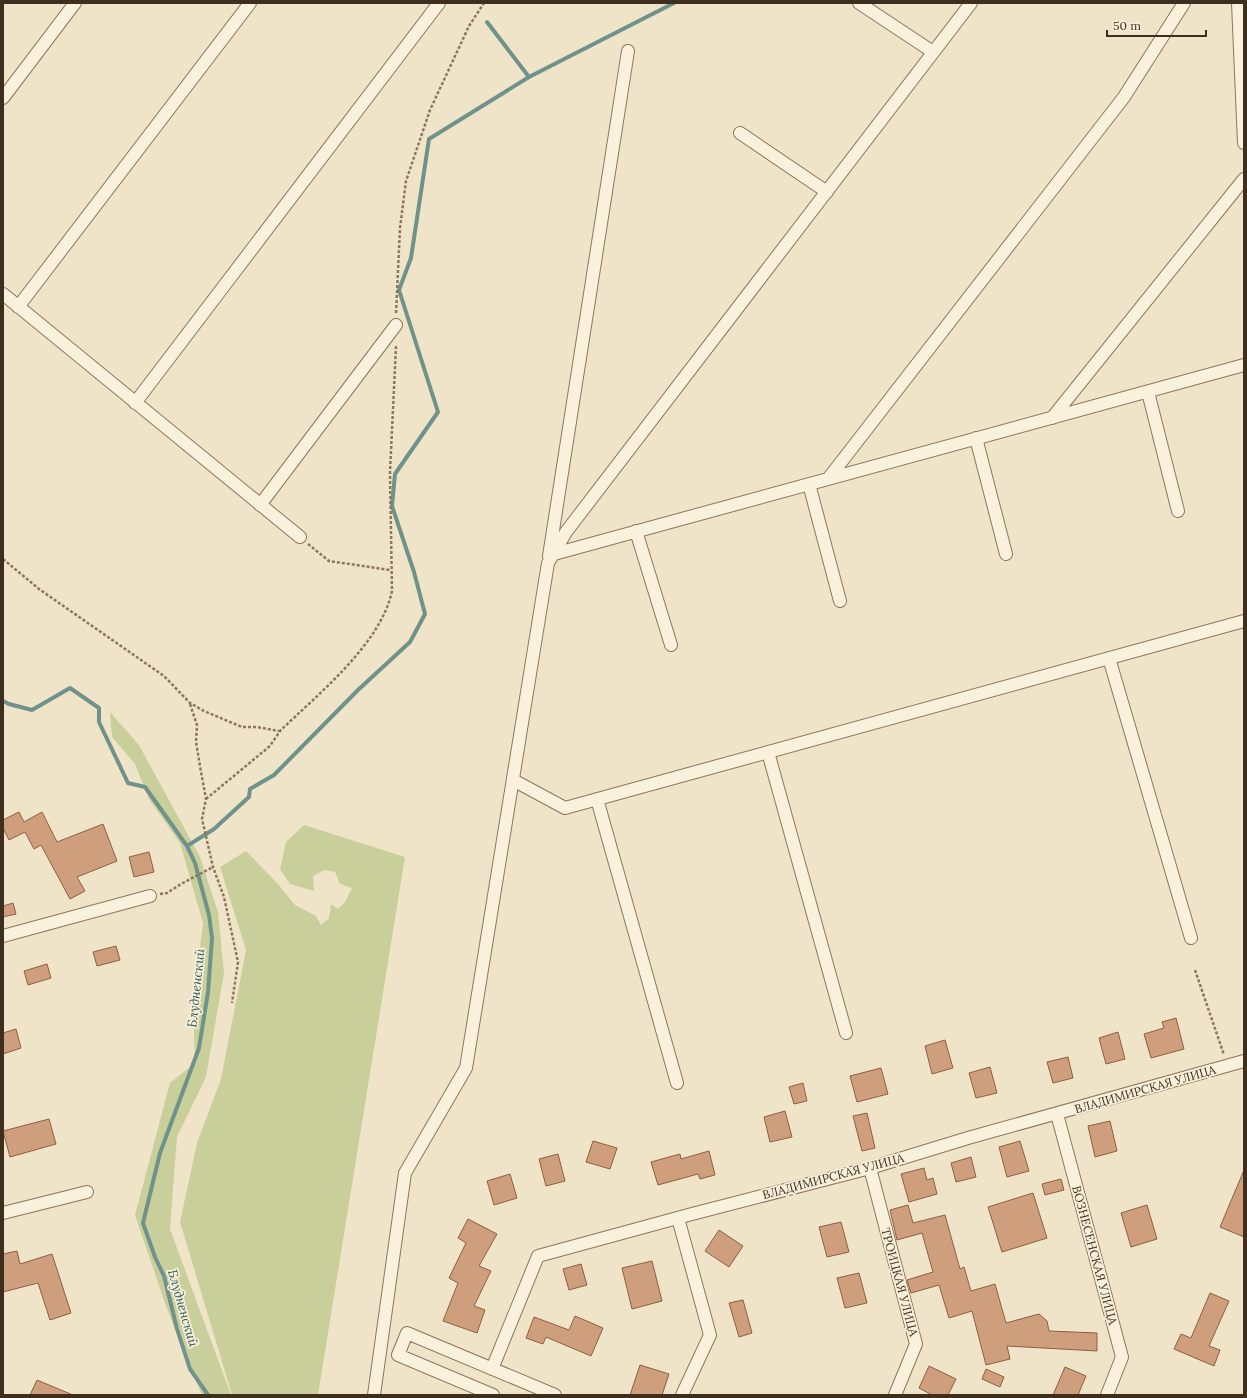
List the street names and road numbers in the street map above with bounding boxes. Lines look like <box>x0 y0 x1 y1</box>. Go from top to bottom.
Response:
street label: ВЛАДИМИРСКАЯ УЛИЦА <box>1073 1062 1218 1116</box>
street label: ВЛАДИМИРСКАЯ УЛИЦА <box>761 1150 906 1202</box>
street label: ВОЗНЕСЕНСКАЯ УЛИЦА <box>1069 1184 1121 1327</box>
street label: ТРОИЦКАЯ УЛИЦА <box>878 1226 922 1338</box>

